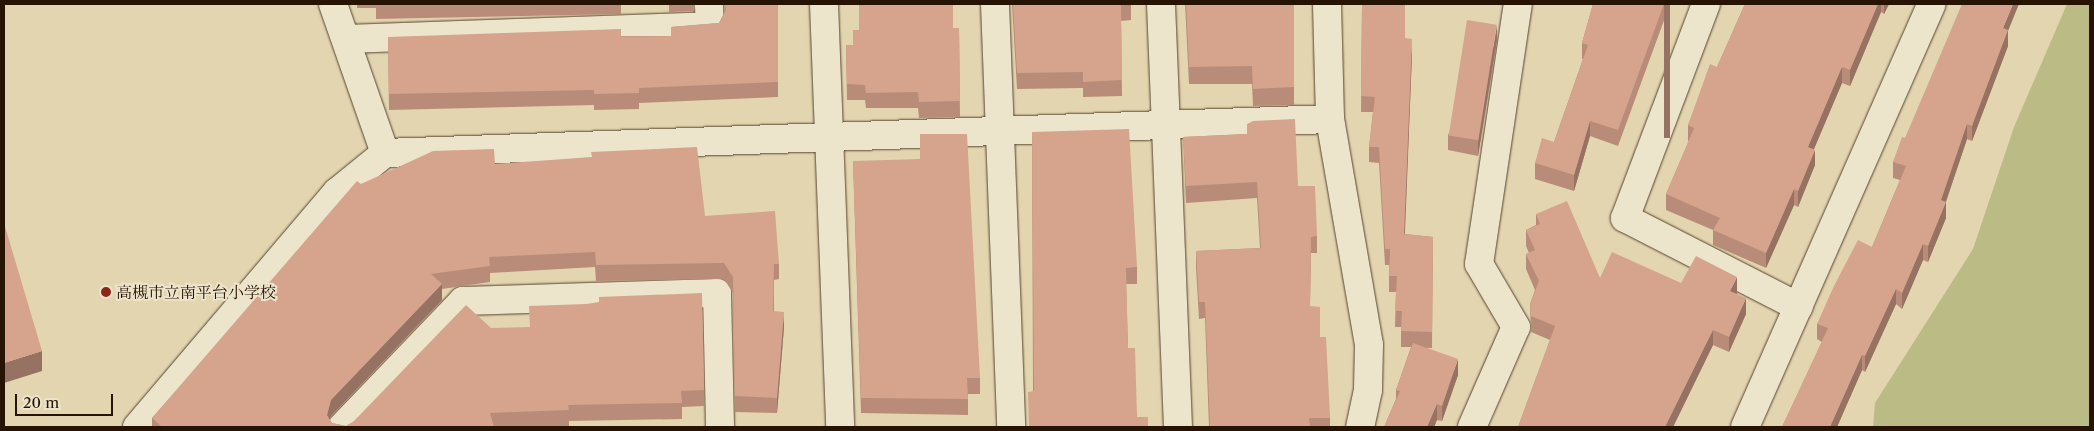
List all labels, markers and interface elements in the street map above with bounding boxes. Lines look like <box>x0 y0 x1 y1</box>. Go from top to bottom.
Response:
place label: 高槻市立南平台小学校 <box>116 282 276 302</box>
marker: 高槻市立南平台小学校 <box>100 286 112 298</box>
scale bar <box>18 384 115 416</box>
text: 20 m <box>23 393 59 412</box>

